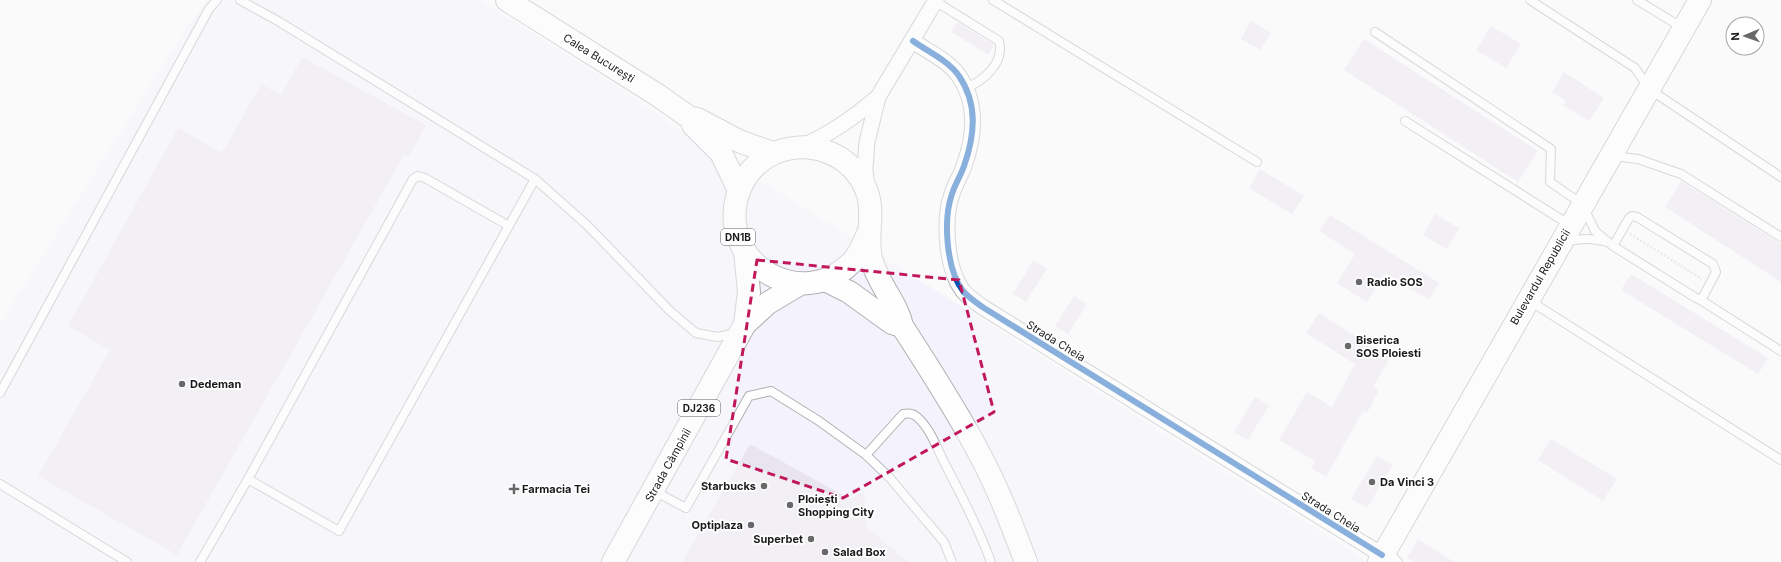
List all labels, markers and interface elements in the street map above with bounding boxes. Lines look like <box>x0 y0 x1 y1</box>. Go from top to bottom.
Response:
north arrow <box>1725 16 1765 56</box>
street label: Calea București <box>561 30 637 86</box>
text: N <box>1728 32 1742 41</box>
street label: Bulevardul Republicii <box>1507 227 1573 327</box>
road number: DN1B <box>721 229 755 245</box>
place label: Radio SOS <box>1367 275 1423 289</box>
marker: Radio SOS <box>1354 277 1364 287</box>
street label: Strada Cheia <box>1024 317 1088 365</box>
place label: Biserica SOS Ploiesti <box>1356 333 1421 360</box>
marker: Biserica SOS Ploiesti <box>1343 341 1353 351</box>
place label: Dedeman <box>190 377 241 391</box>
marker: Dedeman <box>177 379 187 389</box>
road number: DJ236 <box>678 400 720 416</box>
street label: Strada Câmpinii <box>642 426 694 504</box>
place label: Da Vinci 3 <box>1380 475 1434 489</box>
marker: Da Vinci 3 <box>1367 477 1377 487</box>
place label: Starbucks <box>701 479 756 493</box>
marker: Starbucks <box>759 481 769 491</box>
place label: Farmacia Tei <box>522 482 590 496</box>
marker: Farmacia Tei <box>509 484 519 494</box>
street label: Strada Cheia <box>1299 488 1363 536</box>
place label: Ploiești Shopping City <box>798 492 874 519</box>
marker: Ploiești Shopping City <box>785 500 795 510</box>
place label: Optiplaza <box>692 518 743 532</box>
marker: Optiplaza <box>746 520 756 530</box>
place label: Superbet <box>753 532 803 546</box>
marker: Superbet <box>806 534 816 544</box>
place label: Salad Box <box>833 545 886 559</box>
marker: Salad Box <box>820 547 830 557</box>

